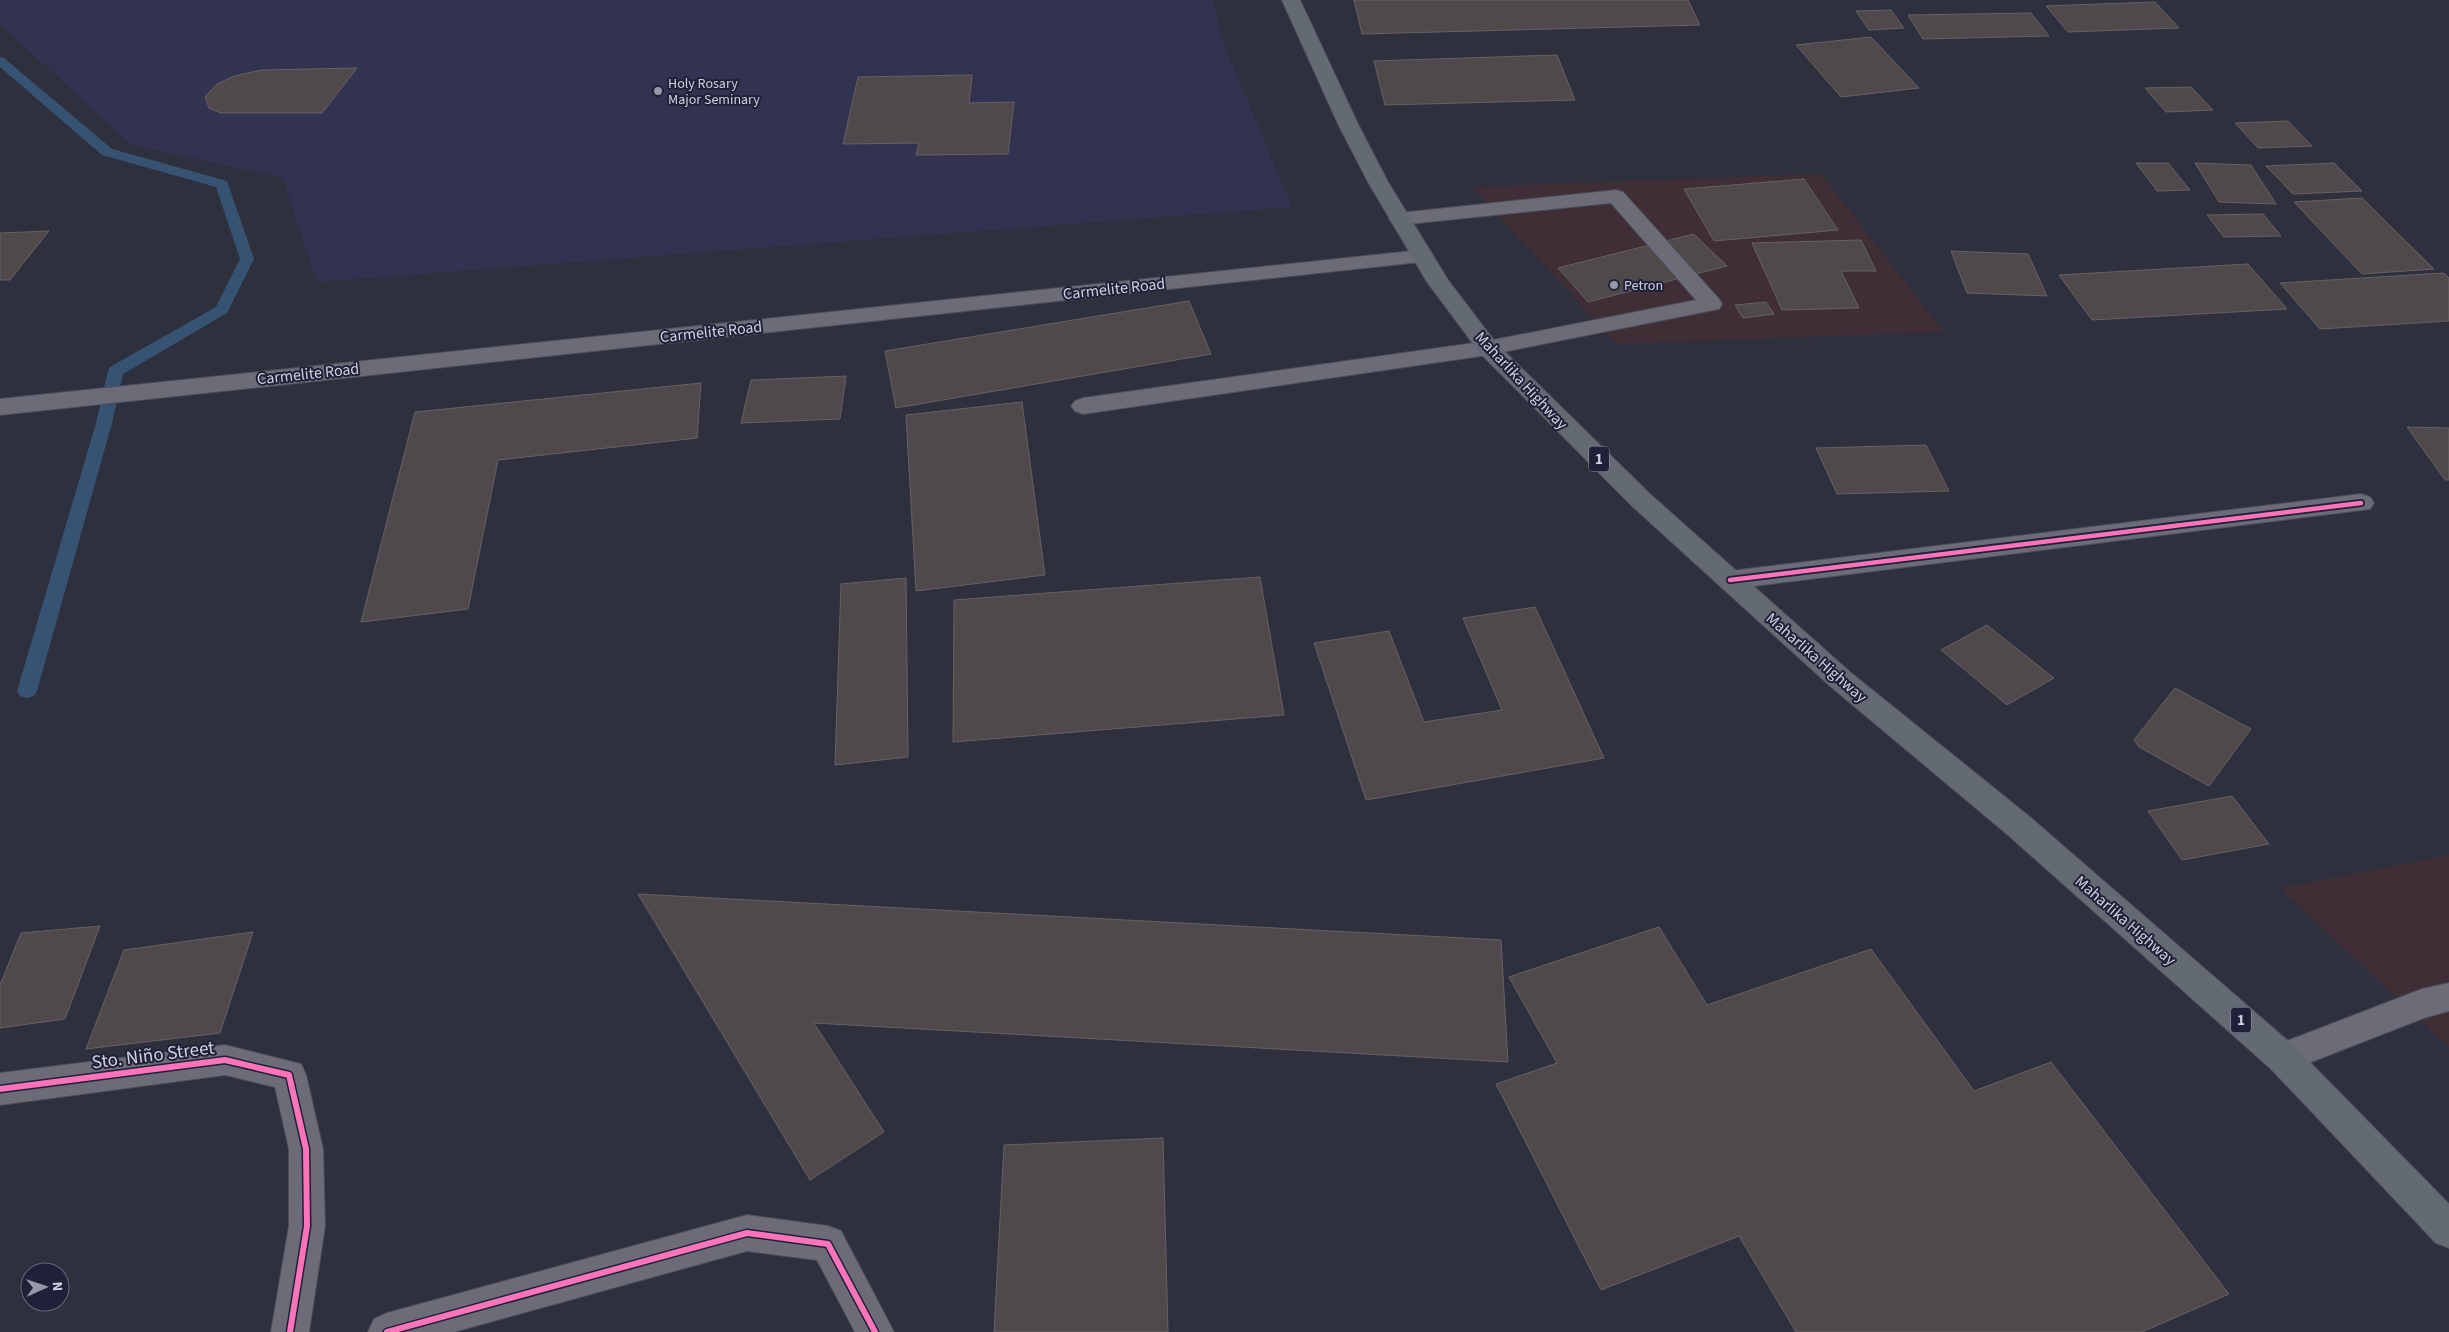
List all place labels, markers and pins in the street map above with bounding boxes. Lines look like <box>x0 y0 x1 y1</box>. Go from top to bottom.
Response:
place label: Holy Rosary Major Seminary <box>668 74 760 110</box>
marker: Holy Rosary Major Seminary <box>652 85 664 97</box>
place label: Petron <box>1624 276 1663 296</box>
marker: Petron <box>1608 279 1620 291</box>

